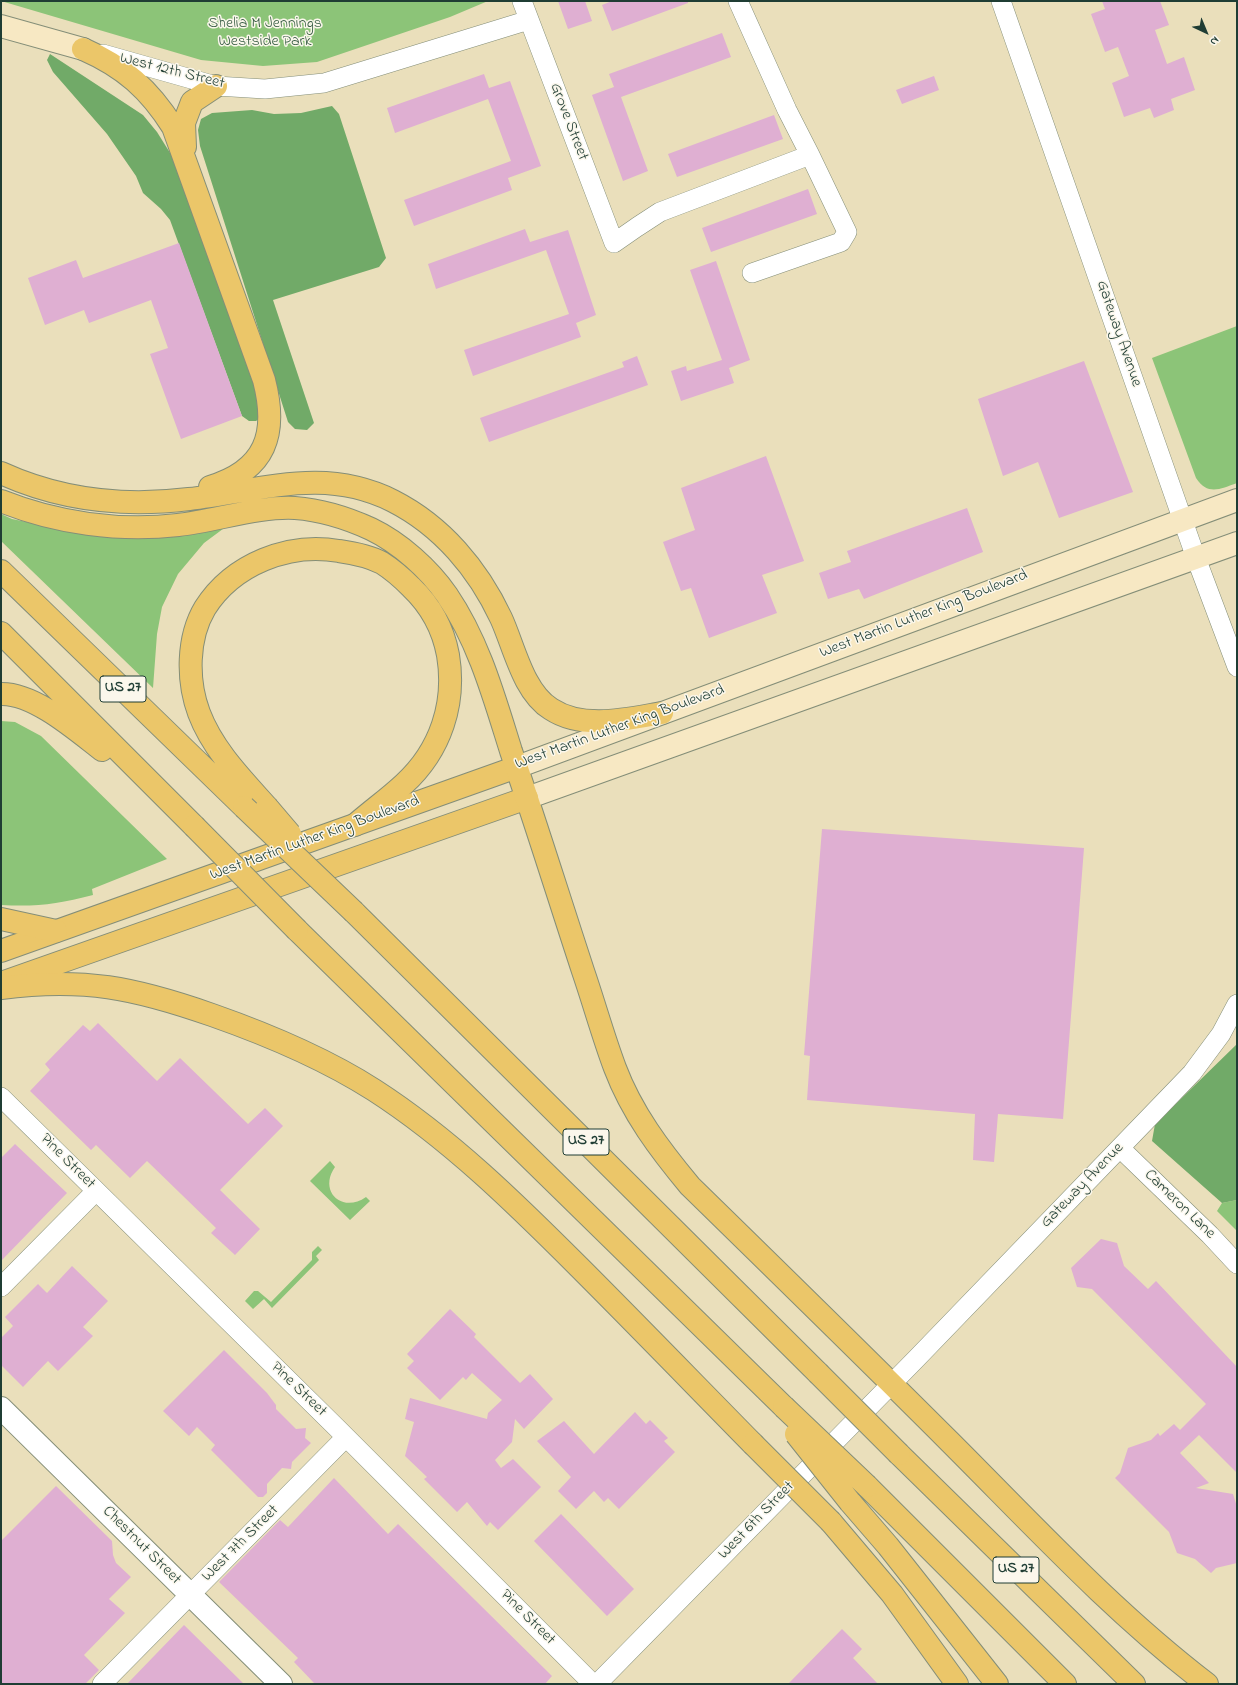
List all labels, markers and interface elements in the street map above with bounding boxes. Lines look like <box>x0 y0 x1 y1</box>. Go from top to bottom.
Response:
north arrow <box>1186 12 1226 52</box>
park label: Shelia M Jennings Westside Park <box>208 14 322 52</box>
text: N <box>1206 32 1223 49</box>
street label: West 12th Street <box>118 50 226 94</box>
street label: Grove Street <box>544 81 592 163</box>
street label: Gateway Avenue <box>1091 278 1145 390</box>
street label: West Martin Luther King Boulevard <box>817 566 1031 664</box>
road number: US 27 <box>100 676 146 702</box>
street label: West Martin Luther King Boulevard <box>513 681 727 775</box>
street label: West Martin Luther King Boulevard <box>208 792 422 886</box>
road number: US 27 <box>563 1129 609 1155</box>
street label: Pine Street <box>35 1130 99 1194</box>
street label: Gateway Avenue <box>1038 1139 1128 1233</box>
street label: Cameron Lane <box>1139 1166 1219 1244</box>
street label: Pine Street <box>266 1359 330 1421</box>
street label: West 6th Street <box>715 1478 799 1564</box>
street label: West 7th Street <box>199 1502 283 1586</box>
street label: Chestnut Street <box>98 1503 184 1589</box>
road number: US 27 <box>993 1557 1039 1583</box>
street label: Pine Street <box>495 1586 559 1650</box>

